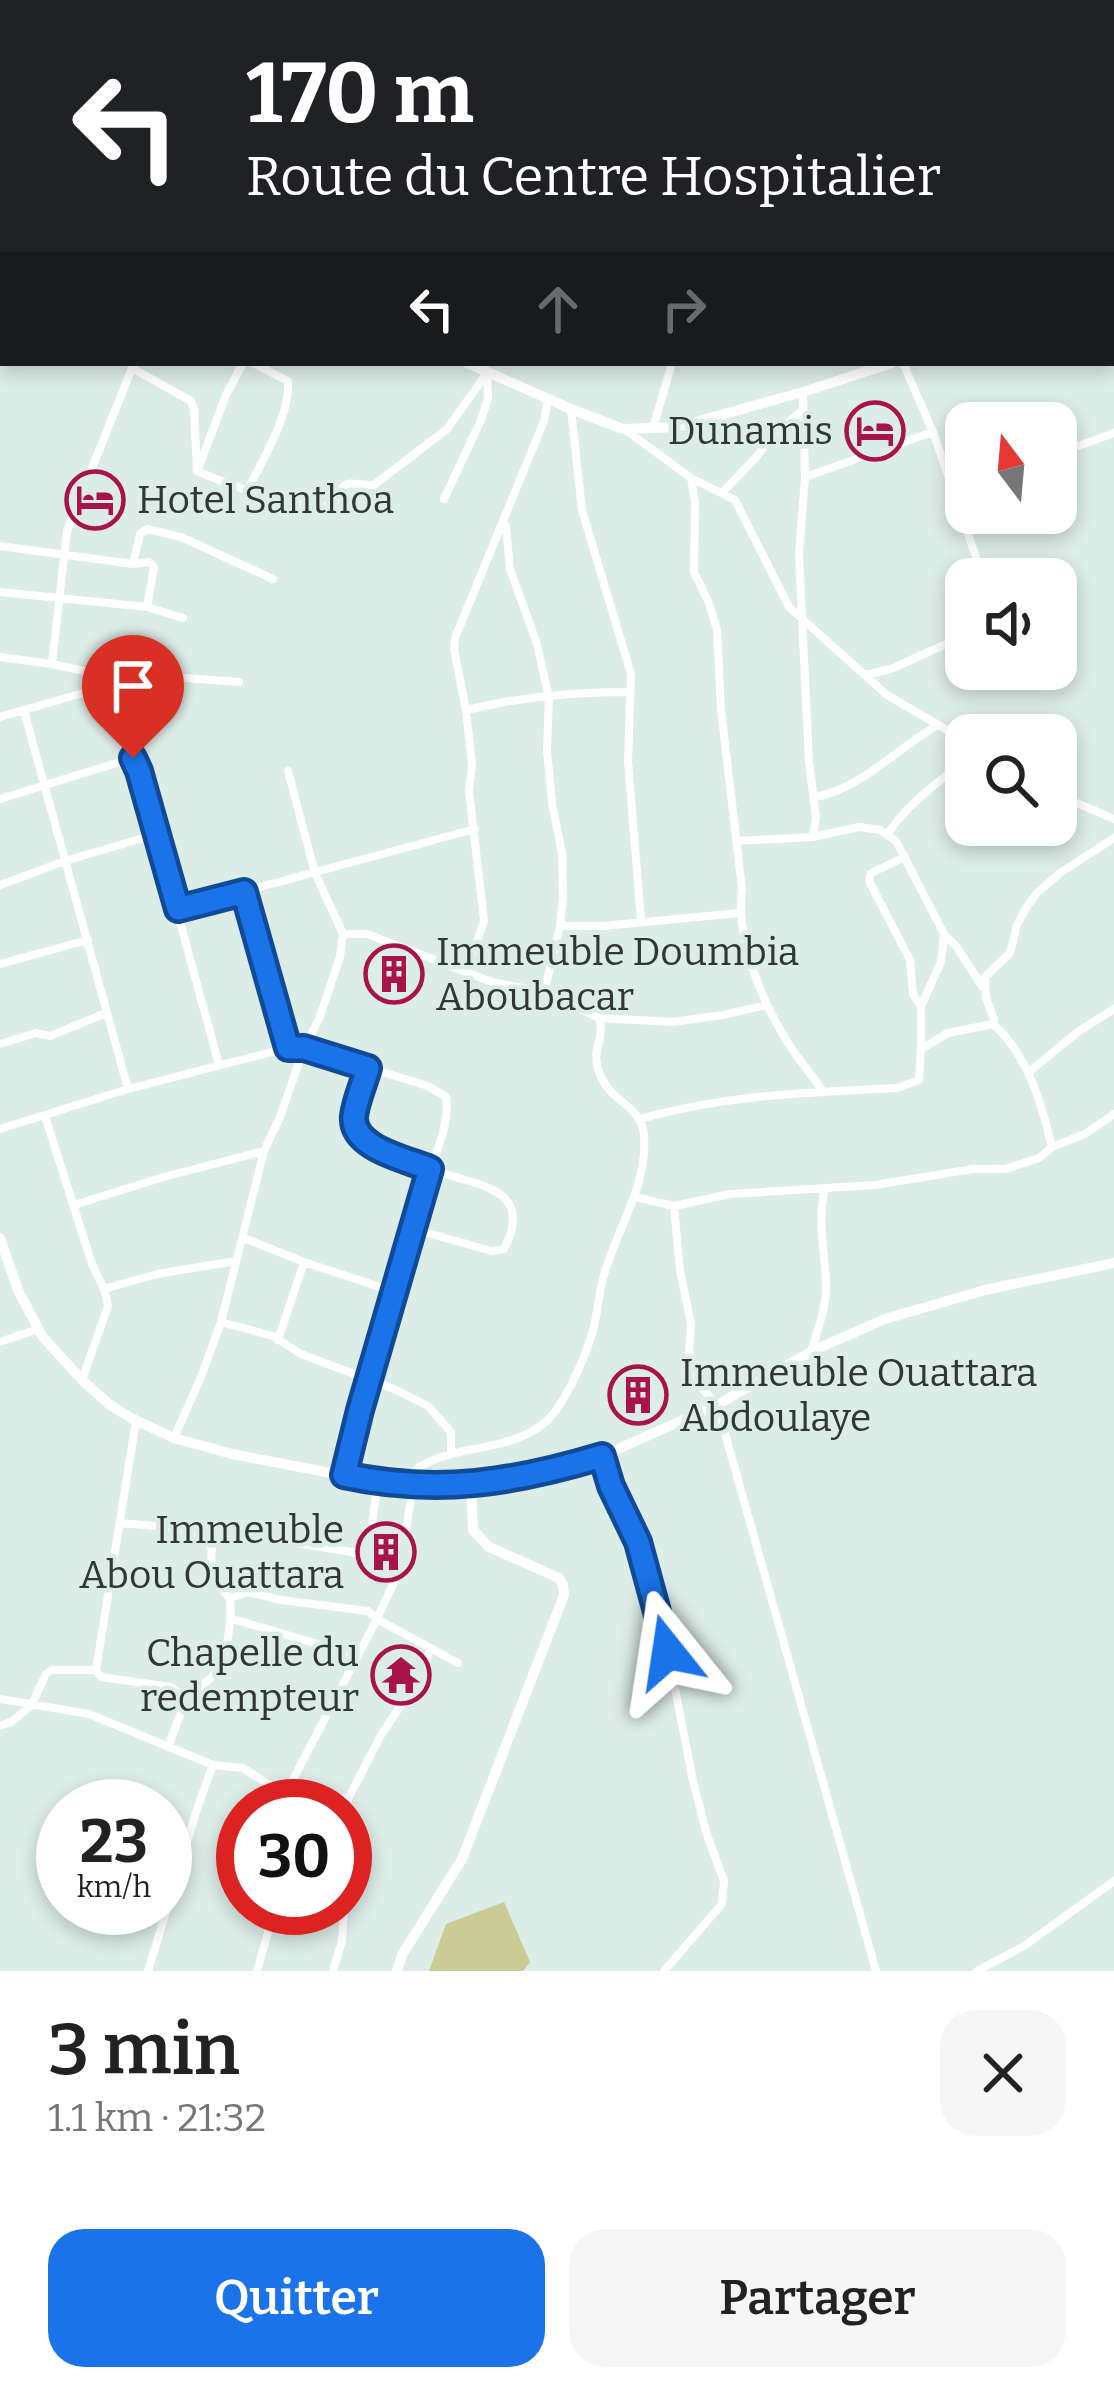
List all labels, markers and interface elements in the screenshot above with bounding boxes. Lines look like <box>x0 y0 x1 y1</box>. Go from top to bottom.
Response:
text: 170 m <box>246 43 474 144</box>
icon: left <box>48 48 204 204</box>
text: Route du Centre Hospitalier <box>246 145 941 209</box>
icon: left <box>399 276 465 342</box>
icon: ahead <box>525 276 591 342</box>
icon: right <box>651 276 717 342</box>
hotel icon: Dunamis <box>844 400 906 462</box>
north arrow <box>945 402 1077 534</box>
map controls <box>945 402 1077 846</box>
place label: Dunamis <box>668 408 833 454</box>
hotel icon: Hotel Santhoa <box>64 469 126 531</box>
place label: Hotel Santhoa <box>137 477 394 523</box>
button: sound <box>945 558 1077 690</box>
pin <box>82 635 184 758</box>
icon: arrive <box>100 653 166 719</box>
button: search <box>945 714 1077 846</box>
place label: Immeuble Doumbia Aboubacar <box>436 929 799 1020</box>
building icon: Immeuble Doumbia Aboubacar <box>363 943 425 1005</box>
place label: Immeuble Ouattara Abdoulaye <box>680 1350 1037 1441</box>
building icon: Immeuble Ouattara Abdoulaye <box>607 1364 669 1426</box>
place label: Immeuble Abou Ouattara <box>79 1507 344 1598</box>
building icon: Immeuble Abou Ouattara <box>355 1521 417 1583</box>
position arrow <box>605 1589 731 1715</box>
place label: Chapelle du redempteur <box>140 1630 359 1721</box>
temple icon: Chapelle du redempteur <box>370 1644 432 1706</box>
speed limit sign: 30 <box>216 1779 372 1935</box>
text: 23 <box>80 1806 148 1878</box>
text: km/h <box>77 1869 151 1905</box>
text: 3 min <box>48 2007 240 2093</box>
button: close <box>940 2010 1066 2136</box>
text: 1.1 km · 21:32 <box>48 2095 266 2141</box>
button: Quitter <box>48 2229 545 2367</box>
button: Partager <box>569 2229 1066 2367</box>

